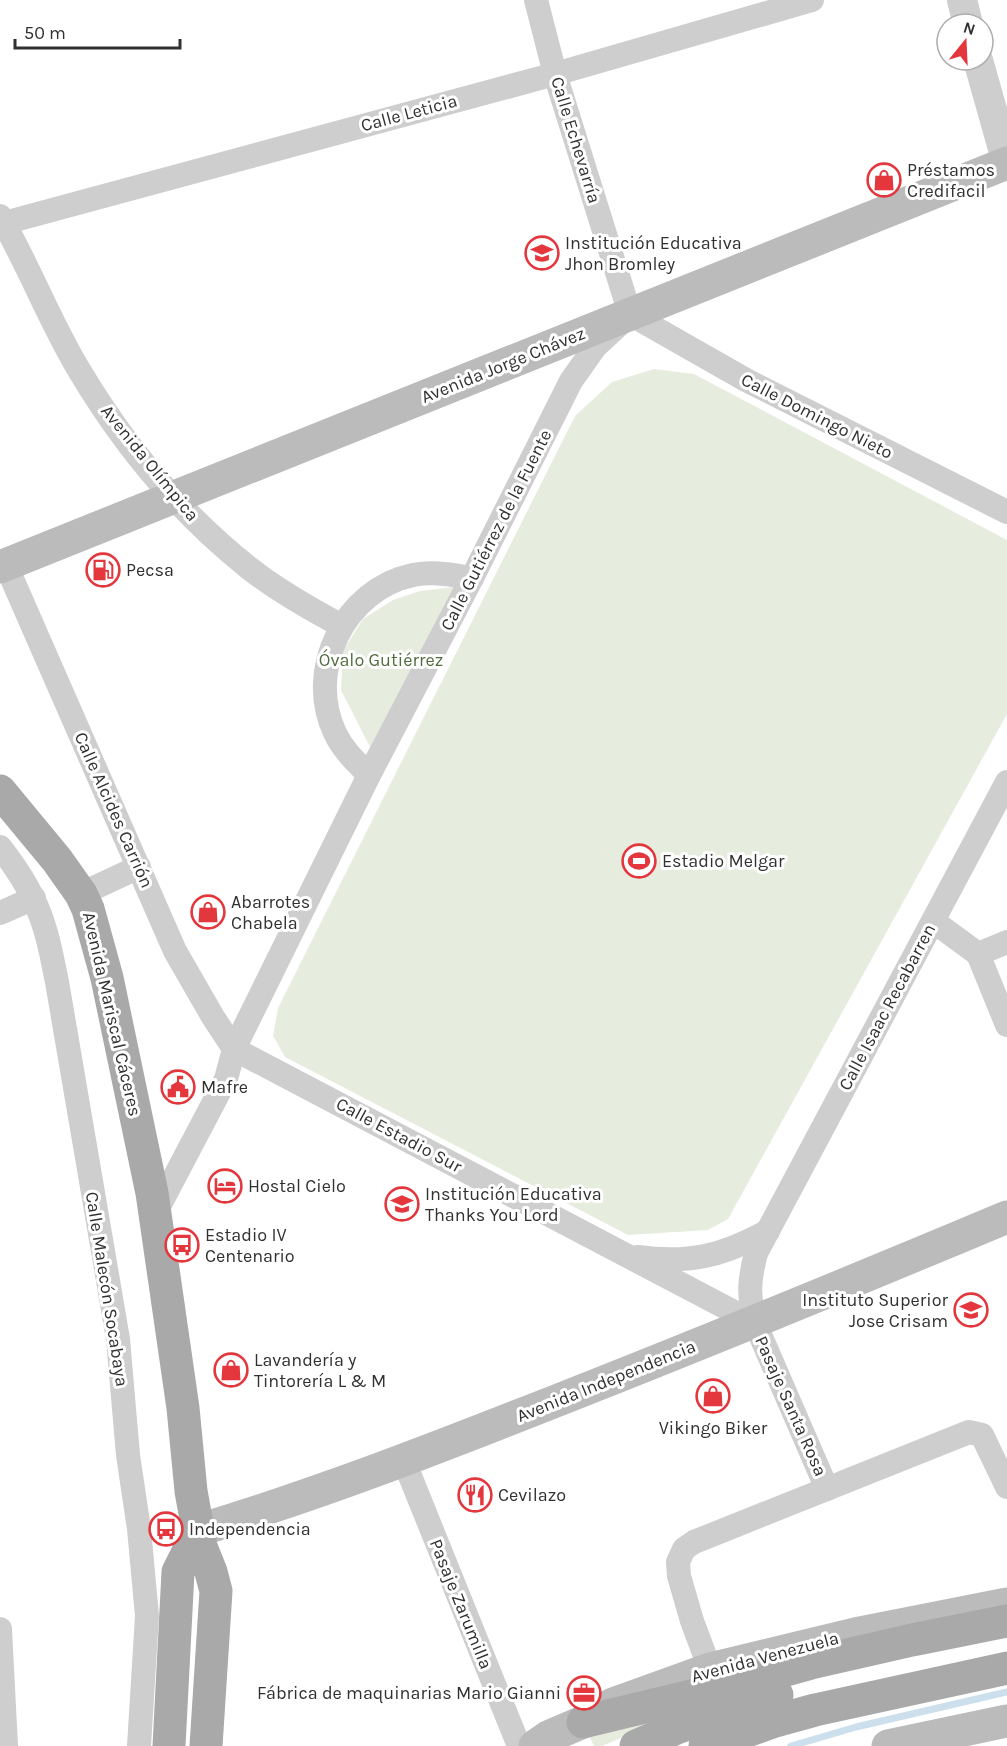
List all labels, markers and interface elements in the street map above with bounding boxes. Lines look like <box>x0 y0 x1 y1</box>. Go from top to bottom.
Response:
scale bar <box>15 12 180 50</box>
north arrow <box>935 12 995 72</box>
text: N <box>961 17 978 39</box>
text: 50 m <box>24 22 66 44</box>
street label: Calle Echevarría <box>546 74 606 206</box>
street label: Calle Leticia <box>358 90 460 136</box>
place label: Préstamos Credifacil <box>907 159 995 202</box>
shop icon: Préstamos Credifacil <box>866 162 902 198</box>
place label: Institución Educativa Jhon Bromley <box>565 232 742 275</box>
school or university icon: Institución Educativa Jhon Bromley <box>524 235 560 271</box>
street label: Avenida Jorge Chávez <box>418 322 588 408</box>
street label: Calle Domingo Nieto <box>738 368 896 464</box>
street label: Avenida Olímpica <box>96 400 204 526</box>
street label: Calle Gutiérrez de la Fuente <box>436 426 556 634</box>
fuel station icon: Pecsa <box>85 552 121 588</box>
place label: Pecsa <box>126 559 174 581</box>
park label: Óvalo Gutiérrez <box>319 648 443 671</box>
street label: Calle Alcides Carrión <box>70 729 158 891</box>
sports icon: Estadio Melgar <box>621 843 657 879</box>
place label: Estadio Melgar <box>662 850 785 872</box>
place label: Abarrotes Chabela <box>231 891 310 934</box>
shop icon: Abarrotes Chabela <box>190 894 226 930</box>
street label: Avenida Mariscal Cáceres <box>78 910 146 1118</box>
street label: Calle Isaac Recabarren <box>834 920 940 1094</box>
public building icon: Mafre <box>160 1069 196 1105</box>
place label: Mafre <box>201 1076 248 1098</box>
street label: Calle Estadio Sur <box>332 1093 466 1178</box>
hotel icon: Hostal Cielo <box>207 1168 243 1204</box>
place label: Hostal Cielo <box>248 1175 346 1197</box>
place label: Institución Educativa Thanks You Lord <box>425 1183 602 1226</box>
school or university icon: Institución Educativa Thanks You Lord <box>384 1186 420 1222</box>
street label: Calle Malecón Socabaya <box>81 1190 133 1388</box>
place label: Estadio IV Centenario <box>205 1224 295 1267</box>
bus stop icon: Estadio IV Centenario <box>164 1227 200 1263</box>
place label: Instituto Superior Jose Crisam <box>802 1289 948 1332</box>
school or university icon: Instituto Superior Jose Crisam <box>953 1292 989 1328</box>
street label: Pasaje Santa Rosa <box>750 1332 832 1480</box>
street label: Avenida Independencia <box>513 1335 699 1427</box>
place label: Lavandería y Tintorería L & M <box>254 1349 386 1392</box>
shop icon: Lavandería y Tintorería L & M <box>213 1352 249 1388</box>
shop icon: Vikingo Biker <box>695 1378 731 1414</box>
place label: Vikingo Biker <box>659 1417 768 1439</box>
restaurant icon: Cevilazo <box>457 1477 493 1513</box>
place label: Cevilazo <box>498 1484 566 1506</box>
bus stop icon: Independencia <box>148 1511 184 1547</box>
place label: Independencia <box>189 1518 311 1540</box>
street label: Pasaje Zarumilla <box>425 1536 497 1672</box>
street label: Avenida Venezuela <box>689 1627 841 1687</box>
office icon: Fábrica de maquinarias Mario Gianni <box>566 1675 602 1711</box>
place label: Fábrica de maquinarias Mario Gianni <box>257 1682 561 1704</box>

